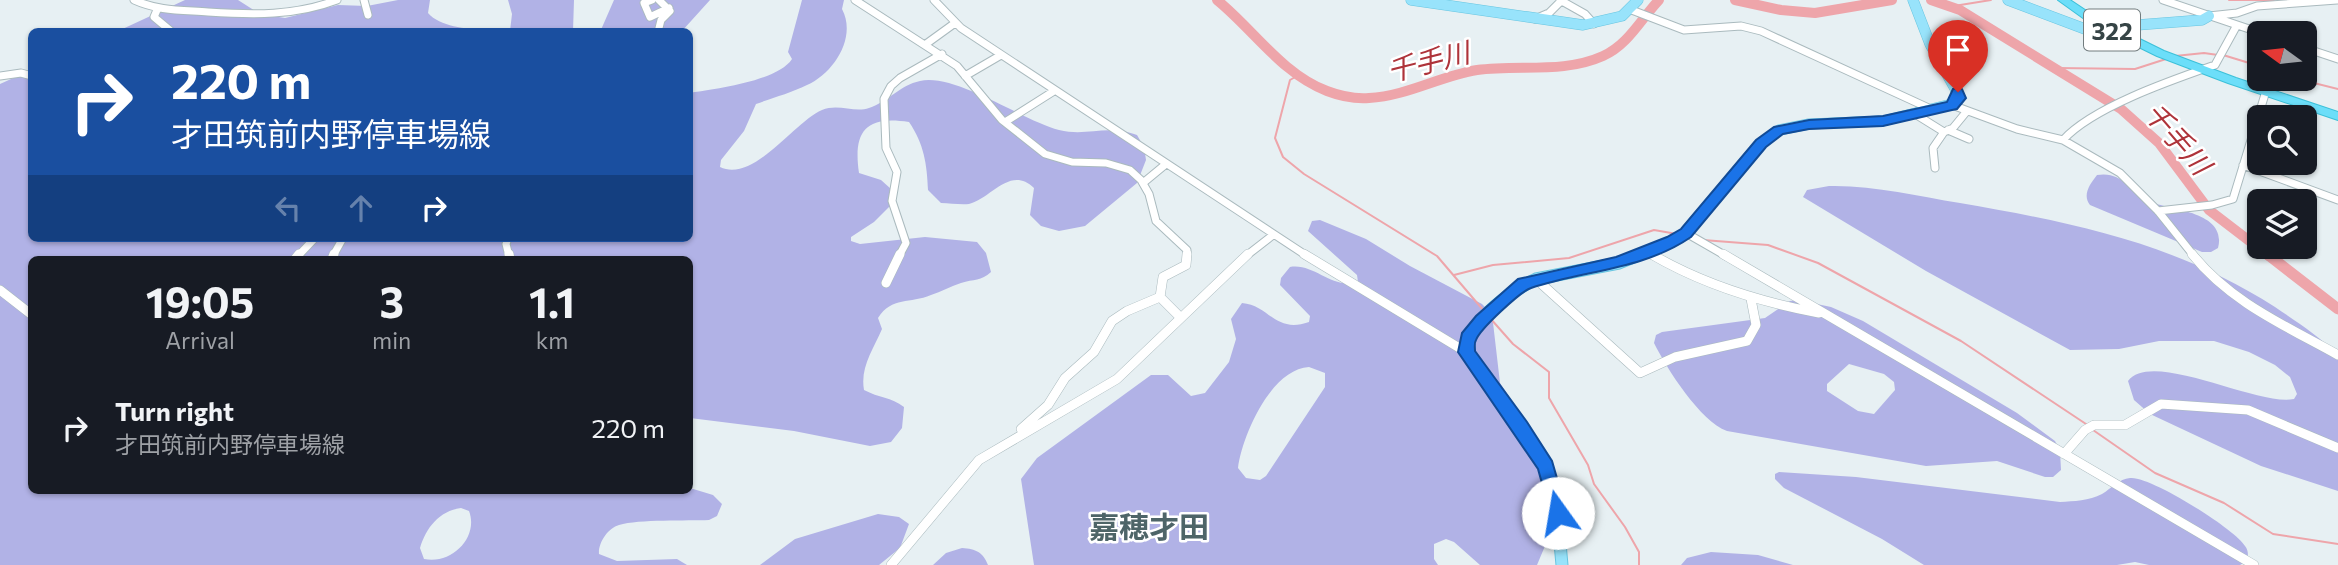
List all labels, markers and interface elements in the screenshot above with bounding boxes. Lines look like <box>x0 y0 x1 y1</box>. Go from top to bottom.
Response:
road number: 322 <box>2084 10 2140 50</box>
pin <box>1928 20 1988 92</box>
north arrow <box>2247 21 2317 91</box>
map controls <box>2247 21 2317 259</box>
icon: arrive <box>1939 31 1977 69</box>
water label: 千手川 <box>1383 34 1476 88</box>
text: 220 m <box>171 49 311 109</box>
icon: right <box>56 56 147 147</box>
water label: 千手川 <box>2138 95 2220 183</box>
button: search <box>2247 105 2317 175</box>
text: 才田筑前内野停車場線 <box>171 113 491 153</box>
icon: left <box>269 189 307 227</box>
icon: ahead <box>342 189 380 227</box>
icon: right <box>415 189 453 227</box>
button: layers <box>2247 189 2317 259</box>
text: 19:05 <box>146 275 254 327</box>
text: 3 <box>379 275 404 327</box>
text: 1.1 <box>529 275 575 327</box>
text: Arrival <box>165 326 235 354</box>
text: min <box>372 326 411 354</box>
text: km <box>536 326 568 354</box>
text: Turn right <box>115 395 234 426</box>
icon: right <box>56 409 94 447</box>
text: 220 m <box>592 412 665 443</box>
text: 才田筑前内野停車場線 <box>115 430 345 458</box>
position arrow <box>1521 476 1595 550</box>
district label: 嘉穂才田 <box>1089 507 1209 544</box>

